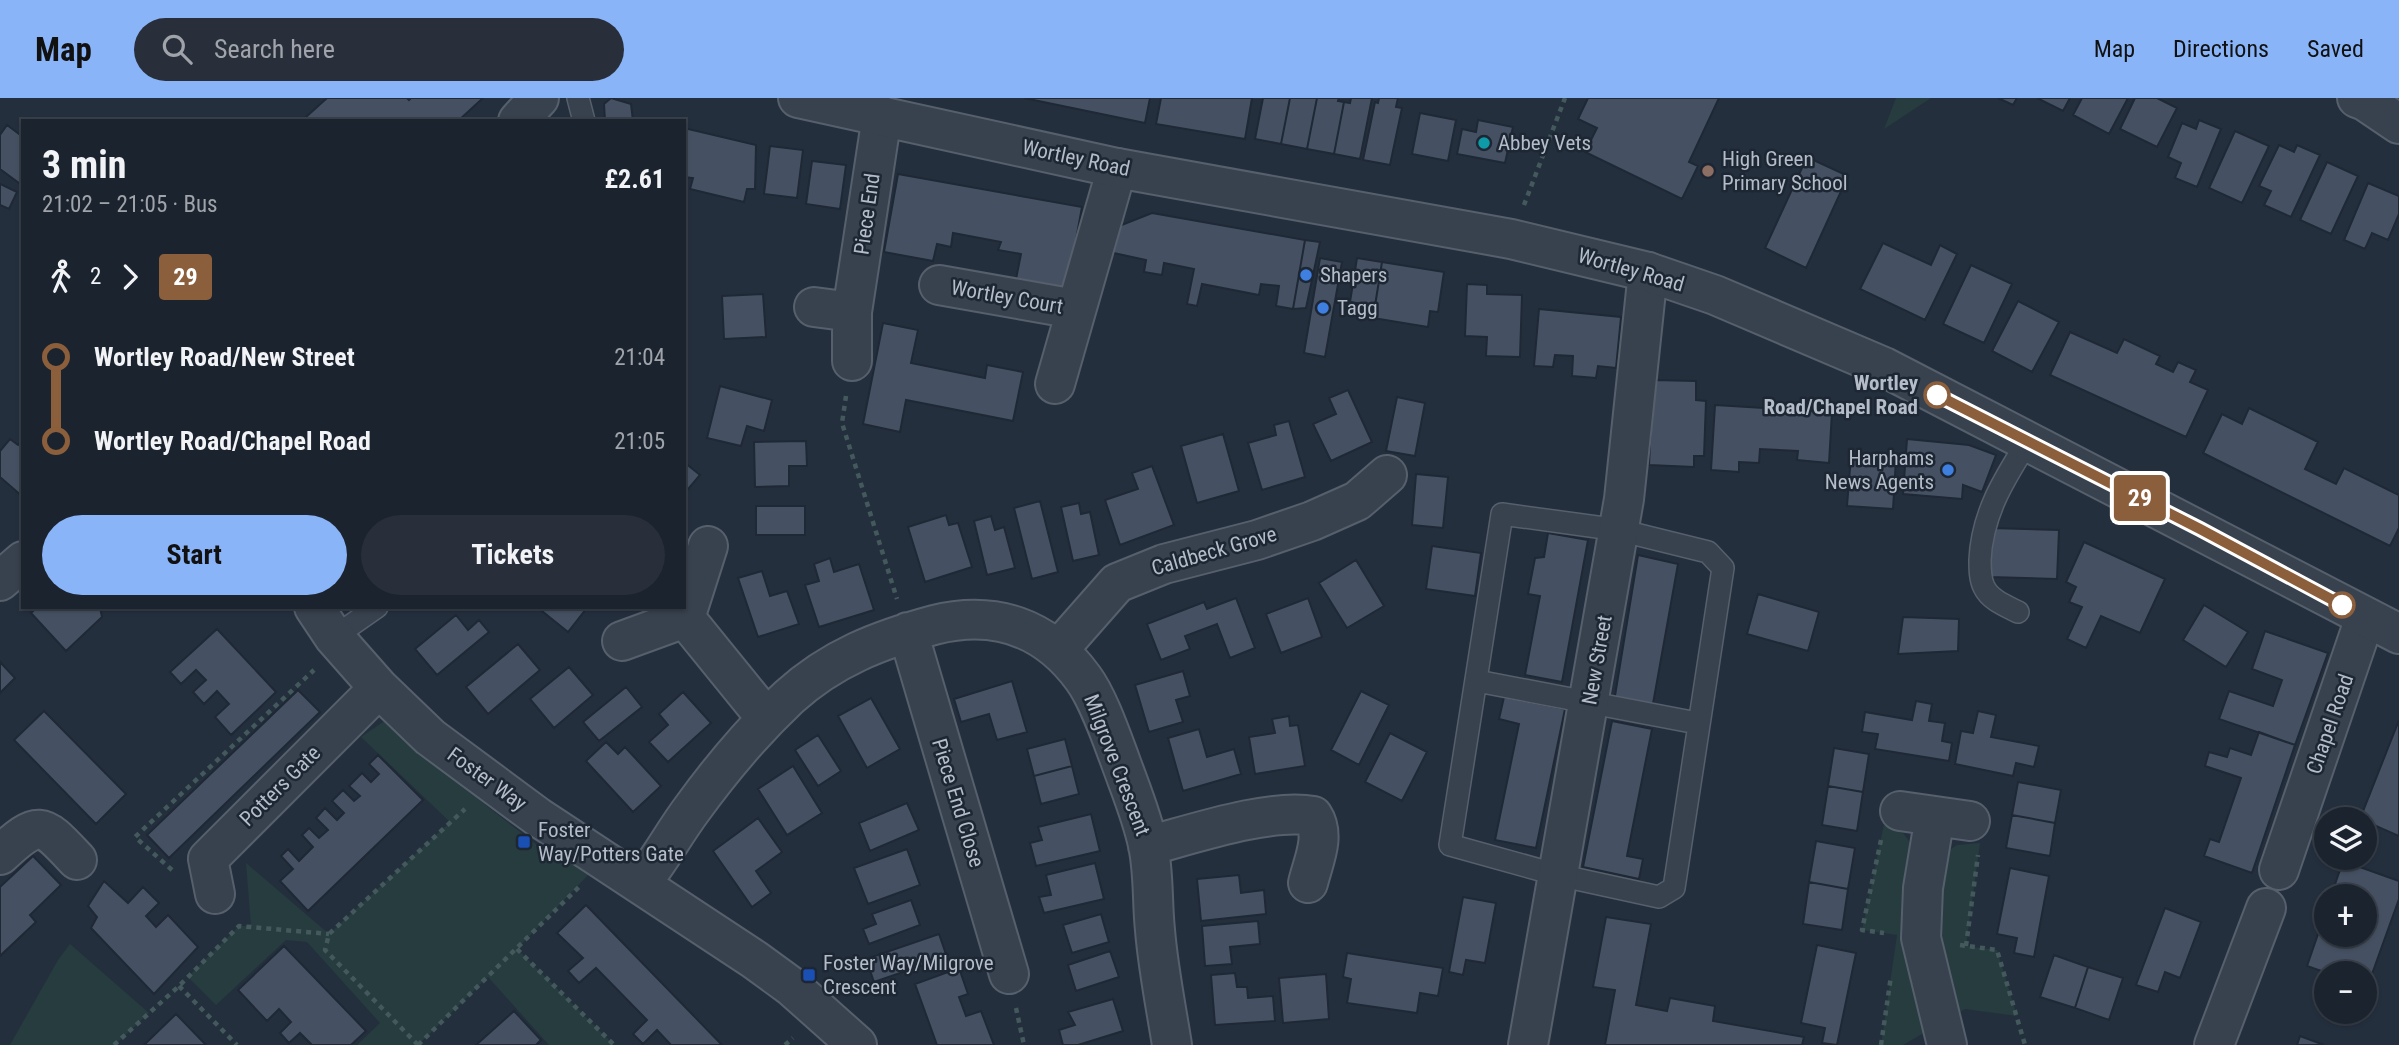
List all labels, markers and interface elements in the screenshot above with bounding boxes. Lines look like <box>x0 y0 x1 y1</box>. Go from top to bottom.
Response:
search box <box>134 18 624 81</box>
text: Map <box>35 30 92 69</box>
icon: search <box>158 30 196 68</box>
text: Search here <box>214 34 335 64</box>
text: Map <box>2094 35 2135 63</box>
text: Directions <box>2173 35 2269 63</box>
text: Saved <box>2307 35 2364 63</box>
place label: Abbey Vets <box>1498 131 1591 155</box>
street label: Wortley Road <box>1020 135 1132 181</box>
marker: Abbey Vets <box>1476 135 1492 151</box>
text: 3 min <box>42 143 126 187</box>
place label: High Green Primary School <box>1722 147 1848 195</box>
marker: High Green Primary School <box>1700 163 1716 179</box>
text: £2.61 <box>604 164 665 194</box>
street label: Piece End <box>849 172 885 256</box>
text: 21:02 – 21:05 · Bus <box>42 191 218 218</box>
street label: Wortley Road <box>1575 243 1687 297</box>
icon: walk <box>42 258 80 296</box>
icon: forward <box>111 258 149 296</box>
text: 2 <box>90 263 101 290</box>
text: 29 <box>173 263 198 291</box>
place label: Shapers <box>1320 263 1387 287</box>
marker: Shapers <box>1298 267 1314 283</box>
street label: Wortley Court <box>949 275 1065 319</box>
place label: Tagg <box>1337 296 1378 320</box>
marker: Tagg <box>1315 300 1331 316</box>
text: Wortley Road/New Street <box>94 342 355 372</box>
text: 21:04 <box>614 344 665 371</box>
place label: Wortley Road/Chapel Road <box>1764 371 1919 419</box>
marker: Wortley Road/Chapel Road <box>1924 382 1950 408</box>
text: Wortley Road/Chapel Road <box>94 426 371 456</box>
text: 21:05 <box>614 428 665 455</box>
place label: Harphams News Agents <box>1825 446 1934 494</box>
marker: Harphams News Agents <box>1940 462 1956 478</box>
line badge: 29 <box>2108 475 2172 521</box>
text: 29 <box>2128 484 2152 512</box>
button: Start <box>42 515 347 595</box>
button: Tickets <box>361 515 665 595</box>
street label: Caldbeck Grove <box>1149 522 1279 580</box>
unlabelled marker <box>2329 592 2355 618</box>
street label: New Street <box>1577 613 1617 707</box>
street label: Chapel Road <box>2302 671 2358 777</box>
street label: Milgrove Crescent <box>1079 691 1155 839</box>
street label: Piece End Close <box>927 736 989 870</box>
street label: Potters Gate <box>235 741 325 831</box>
street label: Foster Way <box>443 742 531 816</box>
map controls <box>2314 807 2377 1024</box>
button: layers <box>2314 807 2377 870</box>
place label: Foster Way/Potters Gate <box>538 818 684 866</box>
marker: Foster Way/Potters Gate <box>516 834 532 850</box>
button: + <box>2314 884 2377 947</box>
place label: Foster Way/Milgrove Crescent <box>823 951 994 999</box>
button: − <box>2314 961 2377 1024</box>
marker: Foster Way/Milgrove Crescent <box>801 967 817 983</box>

